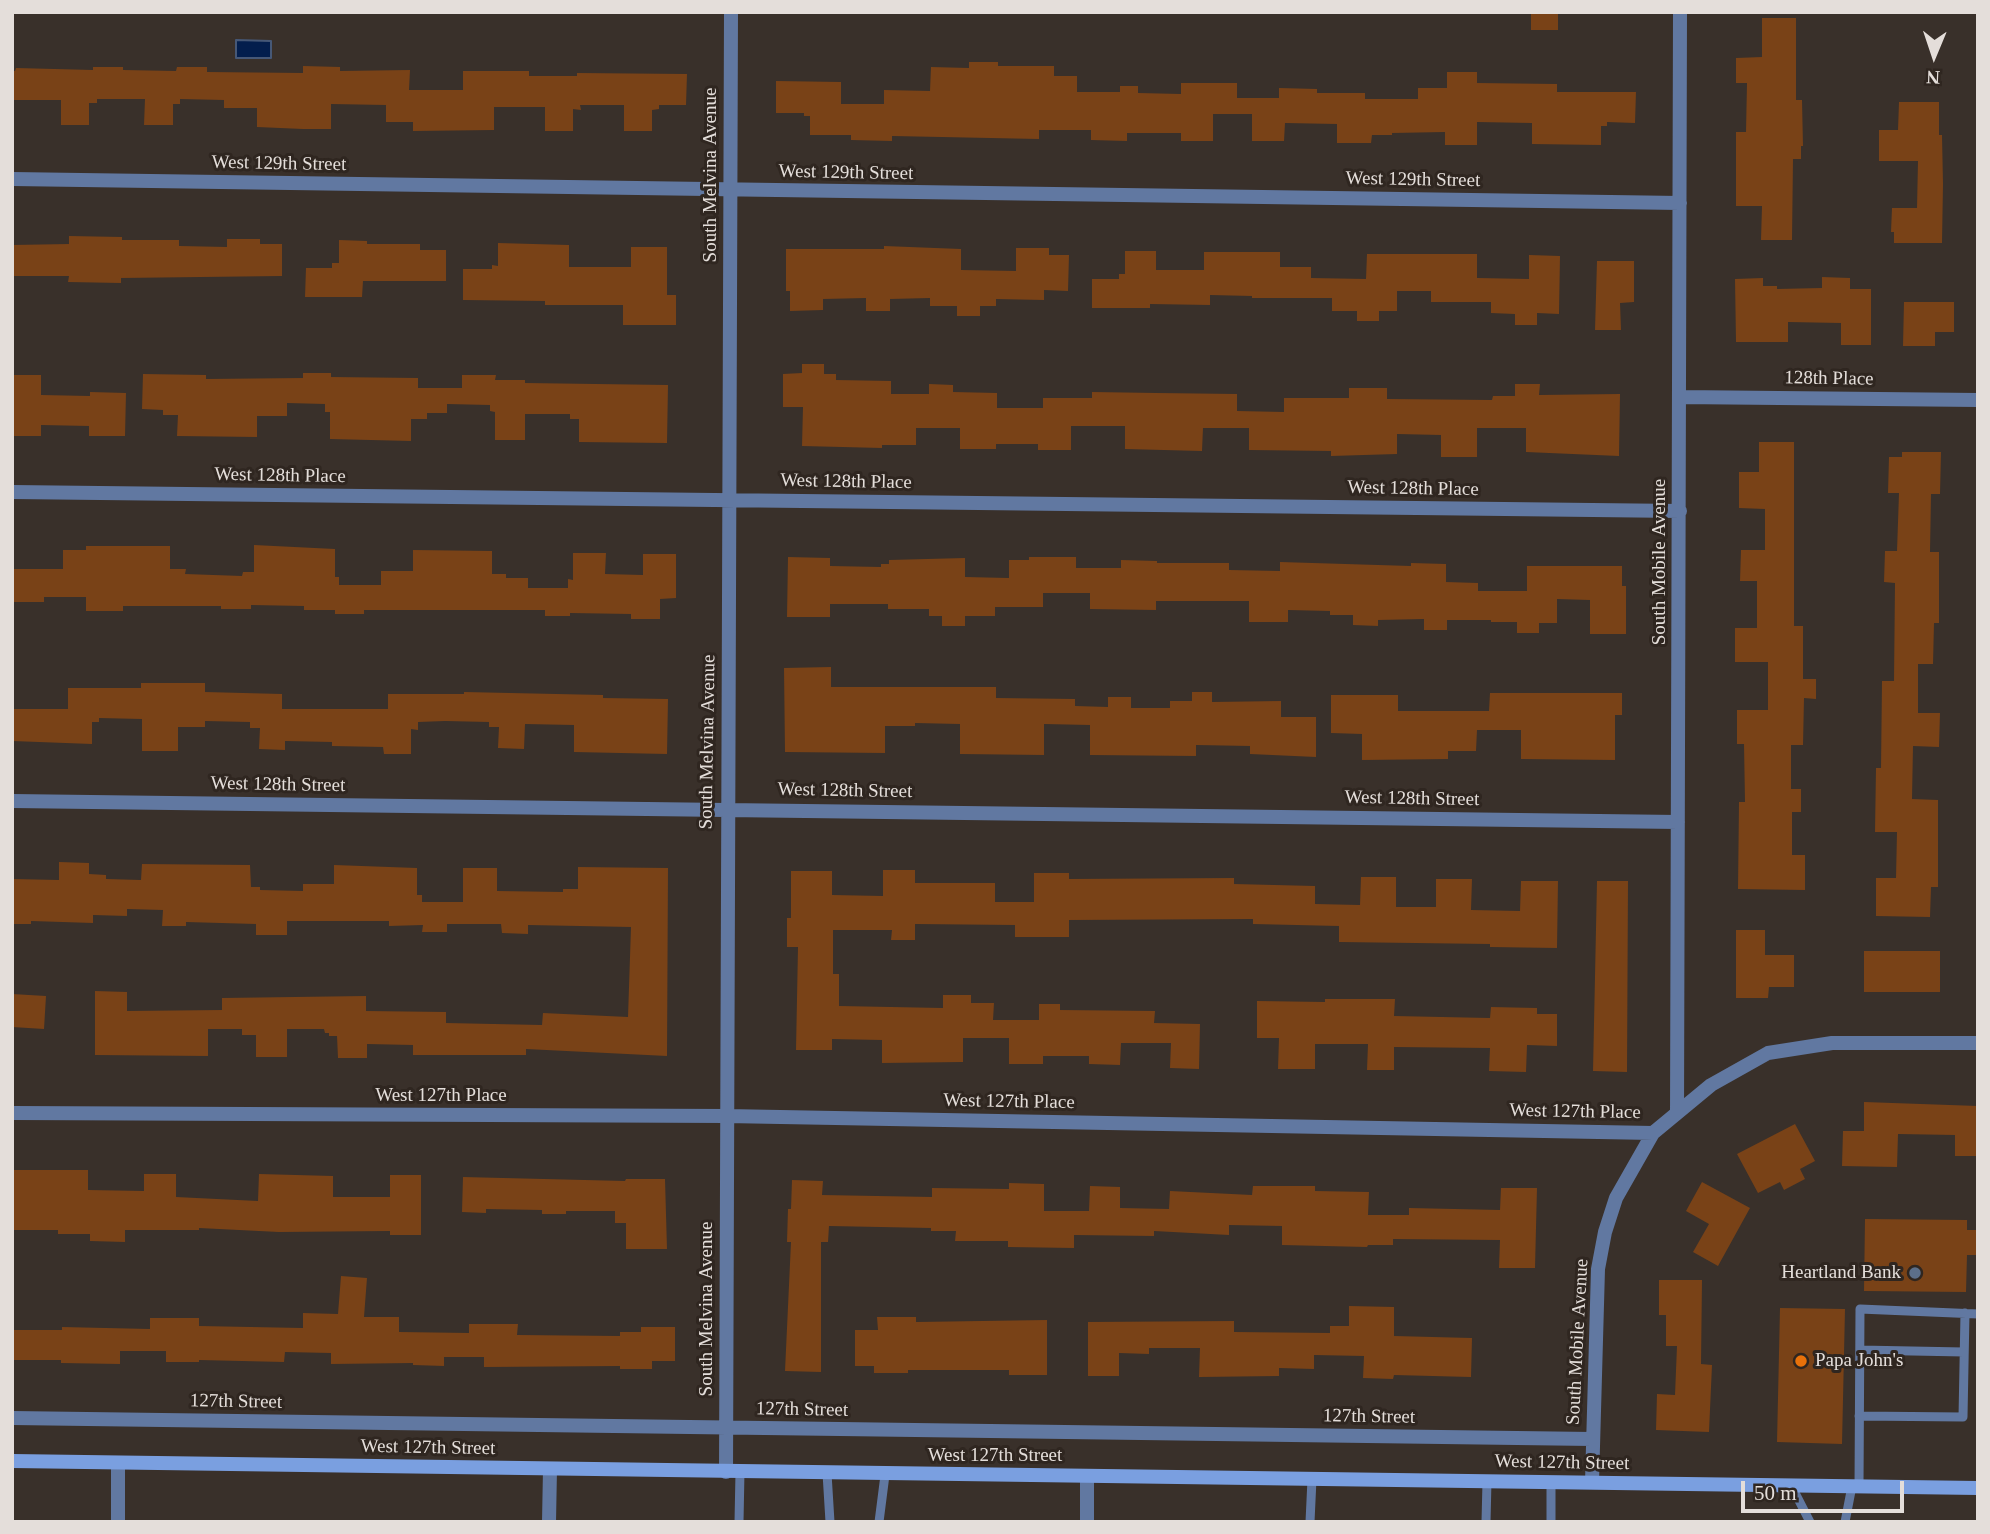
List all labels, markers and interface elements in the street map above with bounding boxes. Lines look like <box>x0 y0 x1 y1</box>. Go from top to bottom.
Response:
north arrow <box>1899 21 1969 91</box>
text: N <box>1926 67 1940 88</box>
street label: South Melvina Avenue <box>700 88 722 262</box>
street label: West 129th Street <box>212 151 346 177</box>
street label: West 129th Street <box>779 160 913 186</box>
street label: West 129th Street <box>1346 167 1480 193</box>
street label: 128th Place <box>1784 367 1874 391</box>
street label: West 128th Place <box>214 463 346 489</box>
street label: West 128th Place <box>780 469 912 495</box>
street label: West 128th Place <box>1347 476 1479 502</box>
street label: South Mobile Avenue <box>1649 479 1671 645</box>
street label: South Melvina Avenue <box>695 654 721 830</box>
street label: West 128th Street <box>211 772 345 798</box>
street label: West 128th Street <box>778 778 912 804</box>
street label: West 128th Street <box>1345 786 1479 812</box>
street label: West 127th Place <box>375 1085 507 1107</box>
street label: West 127th Place <box>943 1089 1075 1115</box>
street label: West 127th Place <box>1509 1099 1641 1125</box>
street label: South Melvina Avenue <box>696 1222 718 1396</box>
street label: South Mobile Avenue <box>1562 1258 1594 1426</box>
place label: Heartland Bank <box>1781 1262 1901 1284</box>
marker: Heartland Bank <box>1907 1265 1923 1281</box>
place label: Papa John's <box>1815 1350 1903 1372</box>
marker: Papa John's <box>1793 1353 1809 1369</box>
street label: 127th Street <box>190 1390 282 1414</box>
street label: 127th Street <box>756 1398 848 1422</box>
street label: 127th Street <box>1323 1405 1415 1429</box>
street label: West 127th Street <box>361 1435 495 1461</box>
street label: West 127th Street <box>928 1445 1062 1467</box>
street label: West 127th Street <box>1495 1450 1629 1476</box>
scale bar <box>1745 1468 1908 1512</box>
text: 50 m <box>1754 1481 1797 1505</box>

